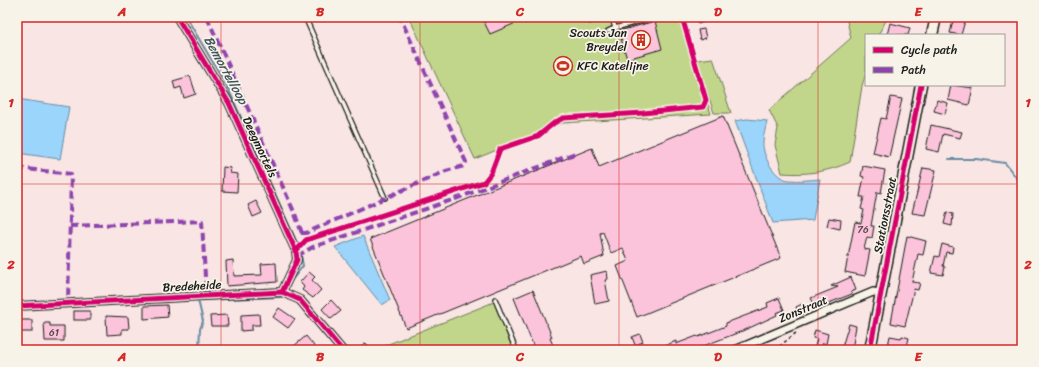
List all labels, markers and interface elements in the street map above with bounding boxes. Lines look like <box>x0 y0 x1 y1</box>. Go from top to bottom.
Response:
text: A <box>117 0 126 23</box>
text: B <box>316 0 325 23</box>
text: C <box>515 0 525 23</box>
text: D <box>714 0 722 23</box>
text: E <box>914 0 923 23</box>
place label: Scouts Jan Breydel <box>570 22 628 58</box>
building icon: Scouts Jan Breydel <box>630 29 652 51</box>
water label: Bemortelloop <box>198 31 255 110</box>
legend <box>865 34 1005 86</box>
text: Cycle path <box>901 39 957 61</box>
sports icon: KFC Katelijne <box>552 55 574 77</box>
place label: KFC Katelijne <box>577 55 649 77</box>
text: Path <box>901 59 926 81</box>
text: 1 <box>8 91 14 114</box>
text: 1 <box>1025 91 1031 114</box>
street label: Deegmortels <box>236 113 284 181</box>
street label: Stationsstraat <box>867 175 903 255</box>
house number: 76 <box>857 221 869 239</box>
text: 2 <box>6 253 15 276</box>
text: 2 <box>1023 253 1032 276</box>
street label: Bredeheide <box>162 273 222 299</box>
street label: Zonstraat <box>775 289 831 329</box>
house number: 61 <box>49 324 59 342</box>
text: A <box>117 345 126 367</box>
text: B <box>316 345 325 367</box>
text: C <box>515 345 525 367</box>
text: D <box>714 345 722 367</box>
text: E <box>914 345 923 367</box>

